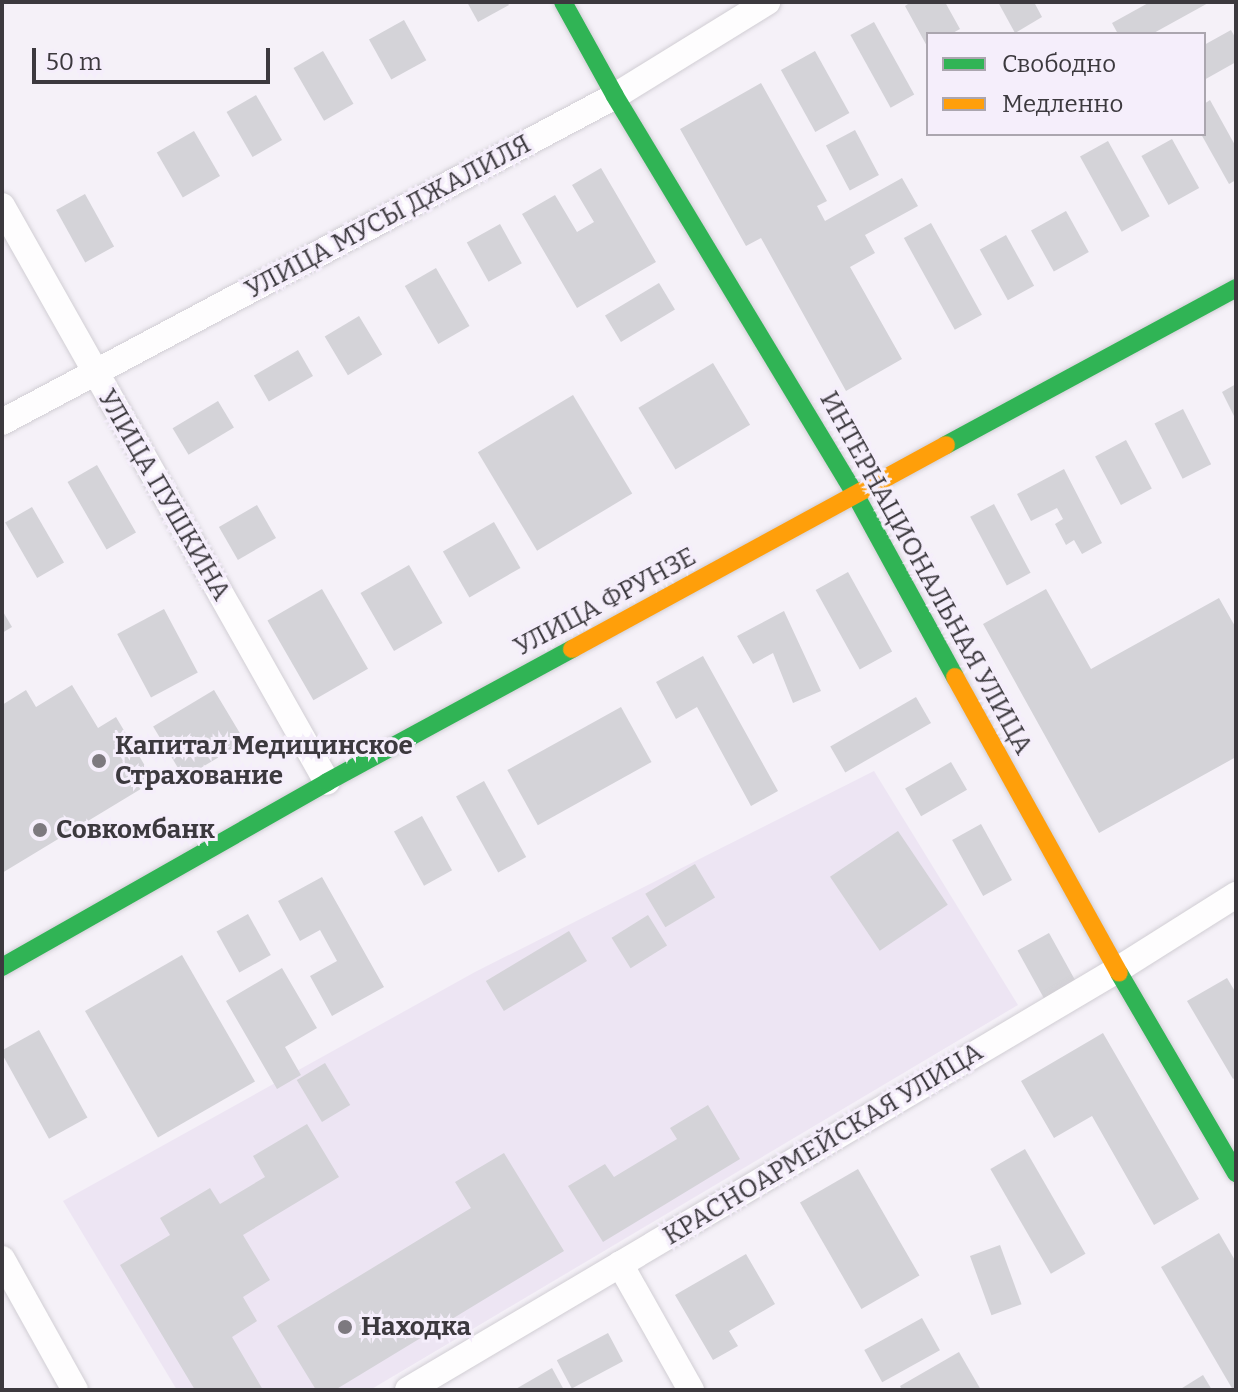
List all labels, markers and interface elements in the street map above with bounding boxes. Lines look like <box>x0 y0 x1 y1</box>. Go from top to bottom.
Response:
scale bar <box>36 32 274 82</box>
legend <box>926 32 1206 136</box>
text: 50 m <box>46 48 102 76</box>
text: Свободно <box>1002 50 1116 78</box>
text: Медленно <box>1002 90 1123 118</box>
street label: УЛИЦА МУСЫ ДЖАЛИЛЯ <box>240 128 536 306</box>
street label: УЛИЦА ПУШКИНА <box>91 384 237 606</box>
street label: ИНТЕРНАЦИОНАЛЬНАЯ УЛИЦА <box>813 386 1039 760</box>
street label: УЛИЦА ФРУНЗЕ <box>509 541 701 663</box>
place label: Капитал Медицинское Страхование <box>115 730 413 792</box>
marker: Капитал Медицинское Страхование <box>90 752 108 770</box>
place label: Совкомбанк <box>56 814 215 846</box>
marker: Совкомбанк <box>31 821 49 839</box>
street label: КРАСНОАРМЕЙСКАЯ УЛИЦА <box>658 1036 988 1252</box>
place label: Находка <box>361 1311 471 1343</box>
marker: Находка <box>336 1318 354 1336</box>

